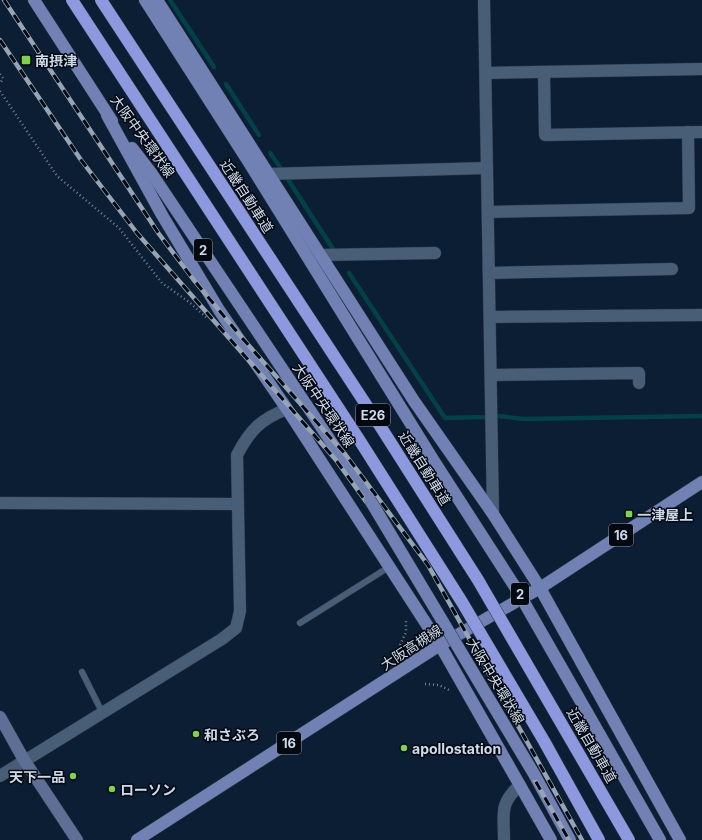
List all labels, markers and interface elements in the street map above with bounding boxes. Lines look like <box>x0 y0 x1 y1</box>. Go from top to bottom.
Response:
place label: 南摂津 <box>35 52 77 69</box>
marker: 南摂津 <box>20 54 32 66</box>
street label: 大阪中央環状線 <box>107 91 179 181</box>
street label: 近畿自動車道 <box>217 156 277 236</box>
road number: 2 <box>194 239 212 261</box>
street label: 大阪中央環状線 <box>290 360 358 450</box>
road number: E26 <box>356 404 390 426</box>
street label: 近畿自動車道 <box>396 428 454 508</box>
place label: 一津屋上 <box>637 506 693 523</box>
marker: 一津屋上 <box>624 509 634 519</box>
road number: 16 <box>609 524 633 546</box>
road number: 2 <box>511 583 529 605</box>
street label: 大阪高槻線 <box>377 621 445 673</box>
street label: 大阪中央環状線 <box>463 635 529 727</box>
street label: 近畿自動車道 <box>564 704 620 786</box>
place label: 和さぶろ <box>204 726 260 743</box>
marker: 和さぶろ <box>191 729 201 739</box>
road number: 16 <box>277 732 301 754</box>
place label: apollostation <box>412 740 501 757</box>
marker: apollostation <box>399 743 409 753</box>
place label: 天下一品 <box>9 768 65 785</box>
marker: 天下一品 <box>68 771 78 781</box>
place label: ローソン <box>120 781 176 798</box>
marker: ローソン <box>107 784 117 794</box>

